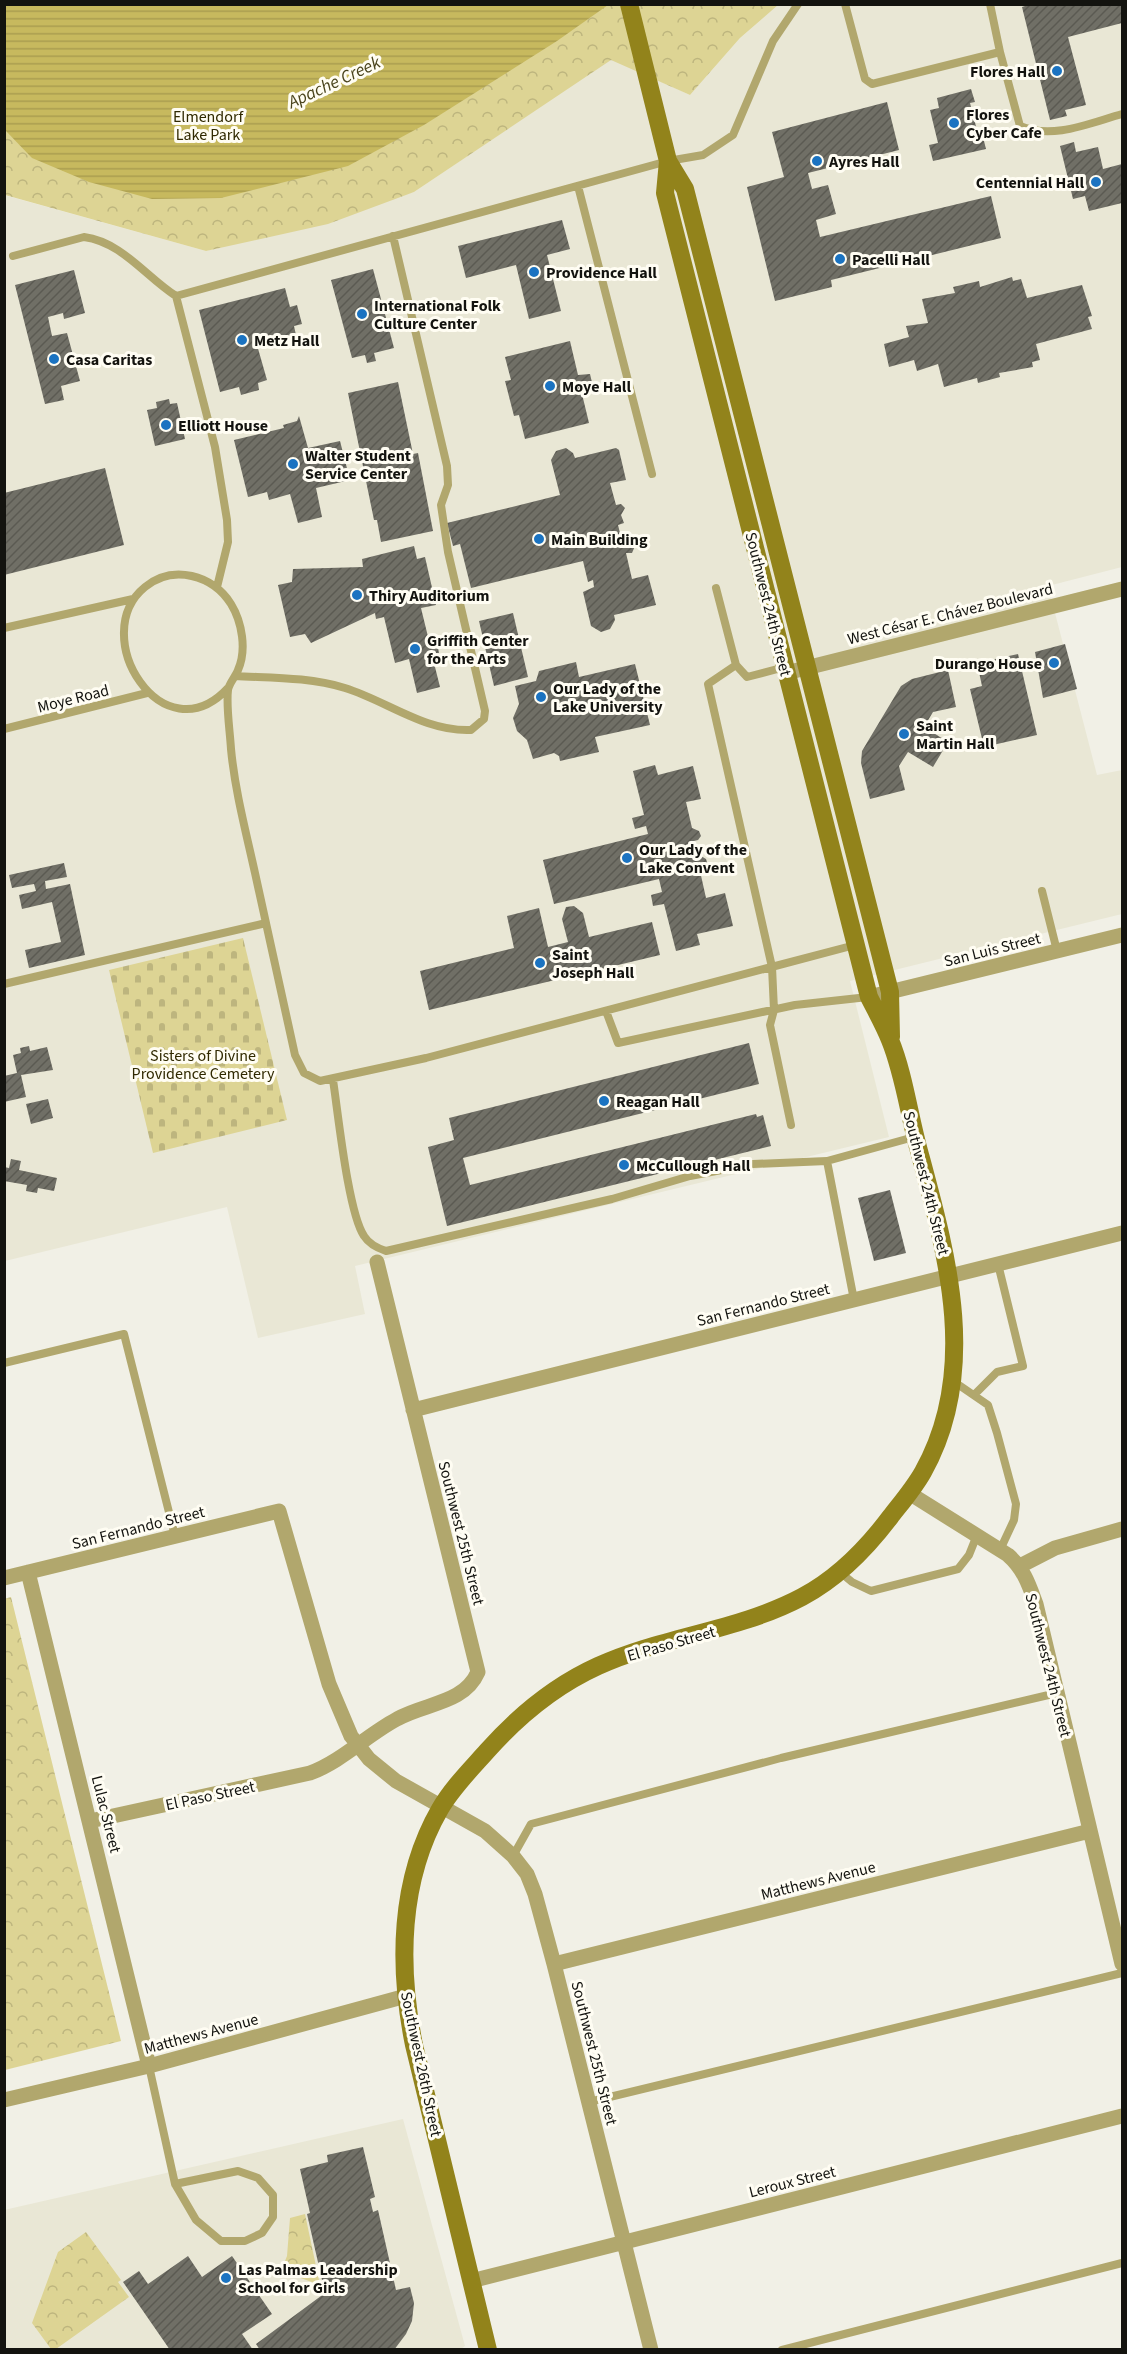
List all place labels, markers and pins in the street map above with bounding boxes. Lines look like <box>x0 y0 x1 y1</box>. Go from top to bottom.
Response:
place label: Flores Hall <box>970 61 1045 83</box>
marker: Flores Hall <box>1050 64 1064 78</box>
place label: Flores Cyber Cafe <box>966 104 1042 144</box>
marker: Flores Cyber Cafe <box>947 116 961 130</box>
place label: Ayres Hall <box>828 151 900 173</box>
marker: Ayres Hall <box>810 154 824 168</box>
place label: Centennial Hall <box>976 172 1084 194</box>
marker: Centennial Hall <box>1089 175 1103 189</box>
place label: Pacelli Hall <box>852 249 930 271</box>
marker: Pacelli Hall <box>833 252 847 266</box>
place label: Providence Hall <box>546 262 657 284</box>
marker: Providence Hall <box>527 265 541 279</box>
place label: International Folk Culture Center <box>374 295 501 335</box>
marker: International Folk Culture Center <box>355 307 369 321</box>
place label: Metz Hall <box>254 330 320 352</box>
marker: Metz Hall <box>235 333 249 347</box>
place label: Casa Caritas <box>66 349 152 371</box>
marker: Casa Caritas <box>47 352 61 366</box>
place label: Moye Hall <box>562 376 631 398</box>
marker: Moye Hall <box>543 379 557 393</box>
place label: Elliott House <box>178 415 268 437</box>
marker: Elliott House <box>159 418 173 432</box>
place label: Walter Student Service Center <box>305 445 411 485</box>
marker: Walter Student Service Center <box>286 457 300 471</box>
place label: Main Building <box>551 529 648 551</box>
marker: Main Building <box>532 532 546 546</box>
place label: Thiry Auditorium <box>369 585 490 607</box>
marker: Thiry Auditorium <box>350 588 364 602</box>
place label: Griffith Center for the Arts <box>427 630 529 670</box>
marker: Griffith Center for the Arts <box>408 642 422 656</box>
place label: Durango House <box>935 653 1042 675</box>
marker: Durango House <box>1047 656 1061 670</box>
place label: Our Lady of the Lake University <box>553 678 663 718</box>
marker: Our Lady of the Lake University <box>534 690 548 704</box>
place label: Saint Martin Hall <box>916 715 995 755</box>
marker: Saint Martin Hall <box>897 727 911 741</box>
place label: Our Lady of the Lake Convent <box>639 839 747 879</box>
marker: Our Lady of the Lake Convent <box>620 851 634 865</box>
place label: Saint Joseph Hall <box>552 944 635 984</box>
marker: Saint Joseph Hall <box>533 956 547 970</box>
place label: Reagan Hall <box>616 1091 700 1113</box>
marker: Reagan Hall <box>597 1094 611 1108</box>
place label: McCullough Hall <box>636 1155 751 1177</box>
marker: McCullough Hall <box>617 1158 631 1172</box>
place label: Las Palmas Leadership School for Girls <box>238 2259 398 2299</box>
marker: Las Palmas Leadership School for Girls <box>219 2271 233 2285</box>

